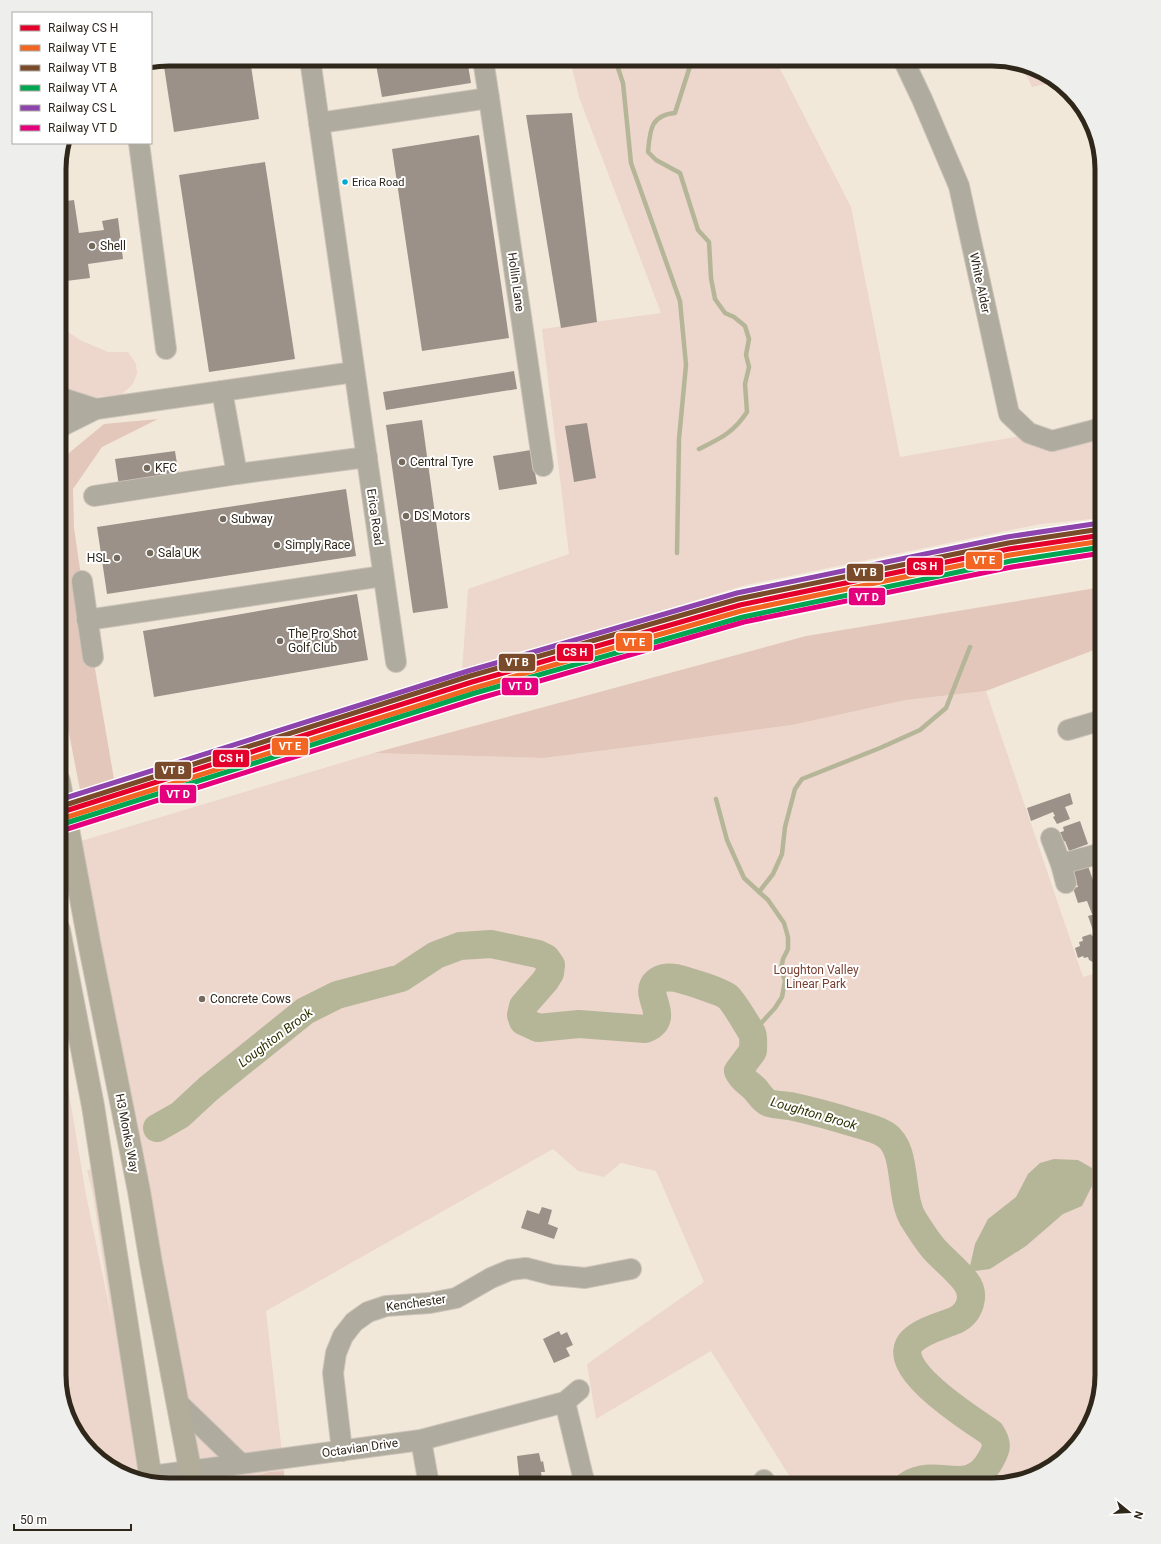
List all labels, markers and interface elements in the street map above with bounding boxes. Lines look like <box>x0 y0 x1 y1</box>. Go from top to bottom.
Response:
legend <box>12 12 152 144</box>
text: Railway CS H <box>48 21 118 35</box>
text: Railway VT E <box>48 41 116 55</box>
text: Railway VT B <box>48 61 117 75</box>
text: Railway VT A <box>48 81 117 95</box>
text: Railway CS L <box>48 101 117 115</box>
text: Railway VT D <box>48 121 117 135</box>
place label: Erica Road <box>352 176 404 189</box>
marker: Erica Road <box>340 177 350 187</box>
place label: Shell <box>100 239 126 253</box>
marker: Shell <box>87 241 97 251</box>
street label: Hollin Lane <box>505 251 527 313</box>
street label: White Alder <box>967 252 993 314</box>
place label: Central Tyre <box>410 455 473 469</box>
marker: Central Tyre <box>397 457 407 467</box>
place label: KFC <box>155 461 177 475</box>
marker: KFC <box>142 463 152 473</box>
street label: Erica Road <box>364 488 386 546</box>
place label: DS Motors <box>414 509 470 523</box>
marker: DS Motors <box>401 511 411 521</box>
place label: Subway <box>231 512 273 526</box>
marker: Subway <box>218 514 228 524</box>
place label: Simply Race <box>285 538 350 552</box>
marker: Simply Race <box>272 540 282 550</box>
place label: Sala UK <box>158 546 200 560</box>
marker: Sala UK <box>145 548 155 558</box>
place label: HSL <box>87 551 110 565</box>
line badge: VT E <box>965 551 1003 570</box>
marker: HSL <box>112 553 122 563</box>
text: VT E <box>973 554 995 567</box>
line badge: CS H <box>906 557 944 576</box>
text: CS H <box>913 560 937 573</box>
line badge: VT B <box>846 563 884 582</box>
text: VT B <box>853 566 877 579</box>
line badge: VT D <box>848 587 886 606</box>
text: VT D <box>855 591 879 604</box>
place label: The Pro Shot Golf Club <box>288 627 357 655</box>
line badge: VT E <box>615 632 653 652</box>
marker: The Pro Shot Golf Club <box>275 636 285 646</box>
text: VT E <box>623 636 645 649</box>
line badge: CS H <box>556 643 594 662</box>
text: CS H <box>563 646 587 659</box>
line badge: VT B <box>498 653 536 672</box>
text: VT B <box>505 656 529 669</box>
line badge: VT D <box>501 677 539 696</box>
text: VT D <box>508 680 532 693</box>
line badge: VT E <box>271 737 309 756</box>
text: VT E <box>279 740 301 753</box>
line badge: CS H <box>212 749 250 768</box>
text: CS H <box>219 752 243 765</box>
line badge: VT B <box>154 761 192 780</box>
text: VT B <box>161 764 185 777</box>
line badge: VT D <box>159 784 197 804</box>
text: VT D <box>166 788 190 801</box>
park label: Loughton Valley Linear Park <box>773 963 859 991</box>
place label: Concrete Cows <box>210 992 291 1006</box>
marker: Concrete Cows <box>197 994 207 1004</box>
water label: Loughton Brook <box>235 1004 316 1070</box>
street label: H3 Monks Way <box>112 1092 142 1174</box>
water label: Loughton Brook <box>769 1094 859 1133</box>
street label: Kenchester <box>385 1292 447 1314</box>
street label: Octavian Drive <box>321 1436 399 1460</box>
north arrow <box>1109 1492 1149 1532</box>
scale bar <box>14 1506 131 1532</box>
text: N <box>1131 1509 1145 1521</box>
text: 50 m <box>20 1513 47 1527</box>

